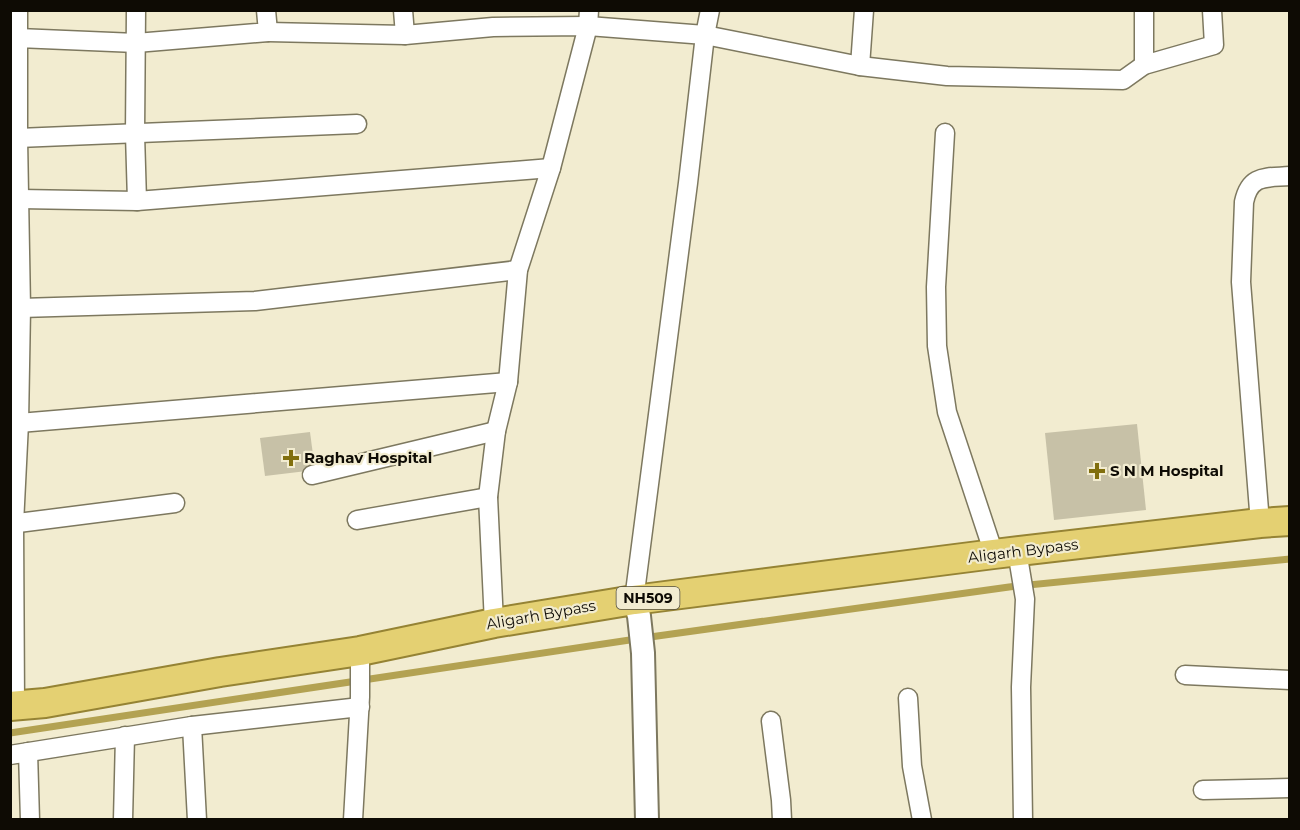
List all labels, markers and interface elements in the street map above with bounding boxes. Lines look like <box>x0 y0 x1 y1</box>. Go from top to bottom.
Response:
place label: Raghav Hospital <box>304 448 432 467</box>
marker: Raghav Hospital <box>282 449 300 467</box>
place label: S N M Hospital <box>1110 461 1224 480</box>
marker: S N M Hospital <box>1088 462 1106 480</box>
street label: Aligarh Bypass <box>967 534 1079 567</box>
road number: NH509 <box>616 587 680 609</box>
street label: Aligarh Bypass <box>485 596 597 633</box>

